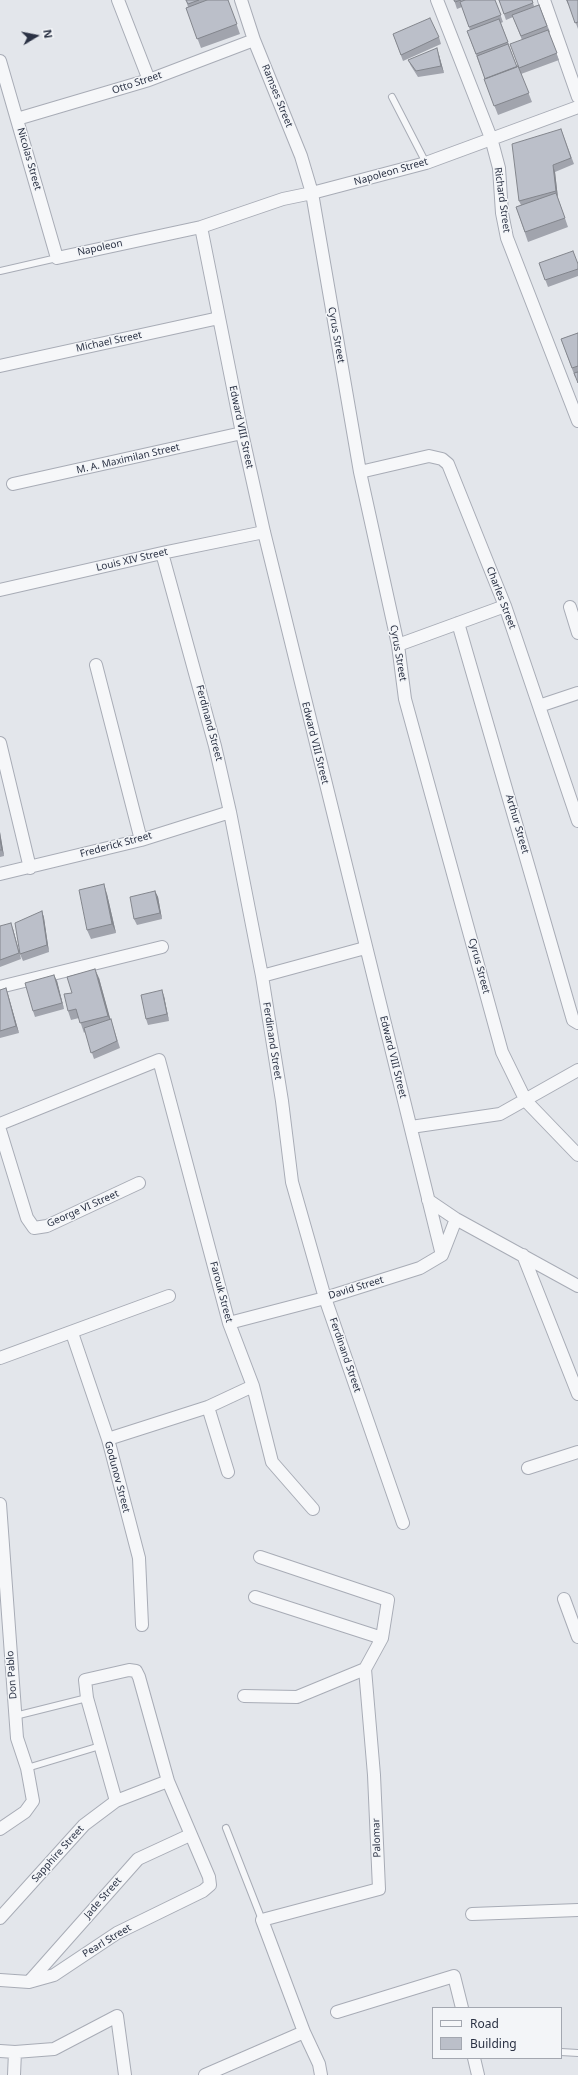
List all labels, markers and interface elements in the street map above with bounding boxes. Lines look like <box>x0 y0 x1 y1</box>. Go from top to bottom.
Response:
north arrow <box>16 16 56 56</box>
text: N <box>40 28 56 40</box>
street label: Ramses Street <box>259 63 295 129</box>
street label: Otto Street <box>111 69 163 97</box>
street label: Nicolas Street <box>14 126 44 192</box>
street label: Napoleon Street <box>353 156 429 188</box>
street label: Richard Street <box>491 166 513 234</box>
street label: Napoleon <box>76 237 124 259</box>
street label: Cyrus Street <box>325 306 347 364</box>
street label: Michael Street <box>75 329 143 355</box>
street label: Edward VIII Street <box>226 384 256 470</box>
street label: M. A. Maximilan Street <box>75 441 181 477</box>
street label: Louis XIV Street <box>95 546 169 574</box>
street label: Charles Street <box>484 565 518 631</box>
street label: Cyrus Street <box>387 624 409 682</box>
street label: Ferdinand Street <box>193 684 225 762</box>
street label: Edward VIII Street <box>299 701 331 785</box>
street label: Arthur Street <box>503 793 531 855</box>
street label: Frederick Street <box>79 830 153 860</box>
street label: Cyrus Street <box>466 937 492 995</box>
street label: Ferdinand Street <box>260 1001 284 1081</box>
street label: Edward VIII Street <box>377 1015 409 1099</box>
street label: George VI Street <box>45 1188 121 1230</box>
street label: Farouk Street <box>207 1260 235 1324</box>
street label: David Street <box>327 1274 385 1302</box>
street label: Ferdinand Street <box>327 1316 363 1394</box>
street label: Godunov Street <box>102 1440 132 1514</box>
street label: Don Pablo <box>4 1650 20 1700</box>
street label: Palomar <box>370 1818 384 1858</box>
street label: Sapphire Street <box>29 1823 87 1885</box>
street label: Jade Street <box>82 1875 124 1921</box>
street label: Pearl Street <box>81 1922 133 1960</box>
legend <box>432 2007 562 2059</box>
text: Road <box>470 2015 499 2032</box>
text: Building <box>470 2035 517 2052</box>

